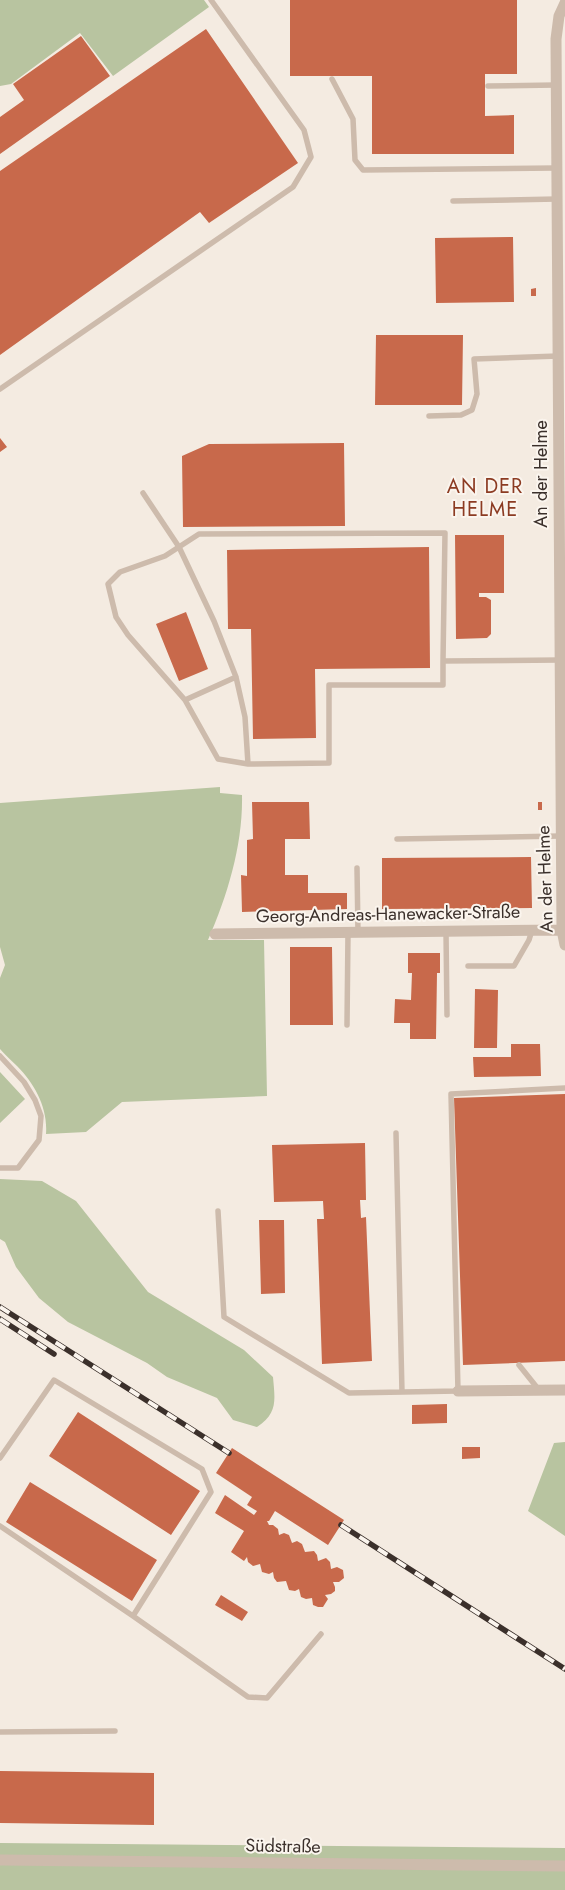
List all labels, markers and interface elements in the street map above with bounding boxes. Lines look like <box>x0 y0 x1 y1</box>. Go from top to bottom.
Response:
street label: An der Helme <box>528 420 554 528</box>
district label: AN DER HELME <box>447 472 523 524</box>
street label: An der Helme <box>530 825 560 933</box>
street label: Georg-Andreas-Hanewacker-Straße <box>256 899 520 929</box>
street label: Südstraße <box>245 1832 321 1860</box>

